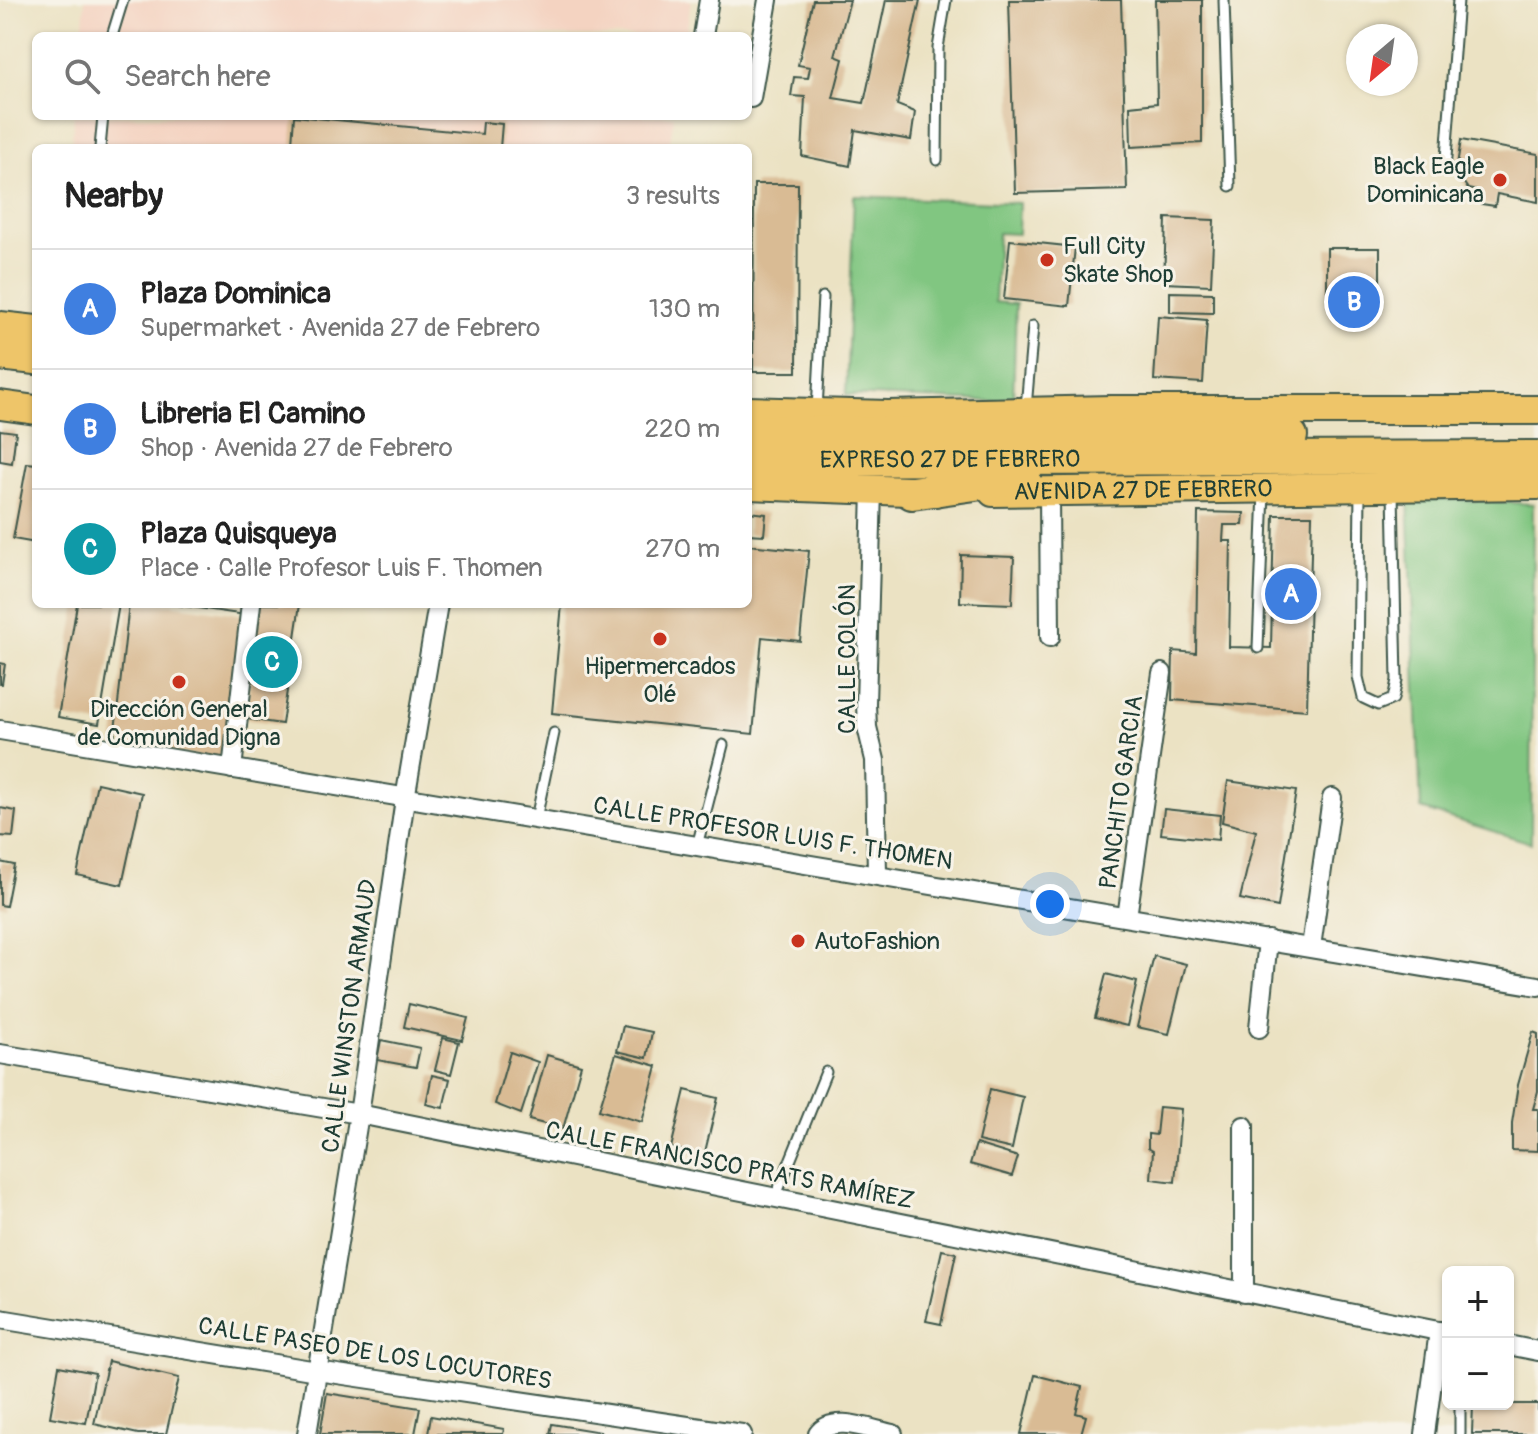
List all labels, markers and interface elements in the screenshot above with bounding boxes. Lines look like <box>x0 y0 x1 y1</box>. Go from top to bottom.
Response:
north arrow <box>1346 24 1418 96</box>
search box <box>32 32 752 120</box>
icon: search <box>60 54 104 98</box>
text: Search here <box>124 58 271 95</box>
place label: Black Eagle Dominicana <box>1366 152 1484 209</box>
marker: Black Eagle Dominicana <box>1491 171 1509 189</box>
text: Nearby <box>64 175 163 218</box>
text: 3 results <box>626 180 720 212</box>
place label: Full City Skate Shop <box>1063 232 1174 289</box>
marker: Full City Skate Shop <box>1038 251 1056 269</box>
pin: B <box>1328 272 1380 332</box>
text: Plaza Dominica <box>140 275 331 312</box>
text: A <box>82 293 98 325</box>
text: 130 m <box>649 293 720 325</box>
text: Supermarket · Avenida 27 de Febrero <box>140 312 540 344</box>
text: Libreria El Camino <box>140 395 365 432</box>
text: B <box>83 413 97 445</box>
text: 220 m <box>644 413 720 445</box>
text: Shop · Avenida 27 de Febrero <box>140 432 453 464</box>
street label: EXPRESO 27 DE FEBRERO <box>820 445 1080 475</box>
street label: AVENIDA 27 DE FEBRERO <box>1013 474 1273 507</box>
text: Plaza Quisqueya <box>140 515 337 552</box>
text: C <box>82 533 98 565</box>
text: 270 m <box>645 533 720 565</box>
text: Place · Calle Profesor Luis F. Thomen <box>140 552 543 584</box>
pin: A <box>1265 564 1317 624</box>
street label: CALLE COLÓN <box>832 584 862 734</box>
marker: Hipermercados Olé <box>651 630 669 648</box>
pin: C <box>246 632 298 692</box>
place label: Hipermercados Olé <box>584 652 736 709</box>
marker: Dirección General de Comunidad Digna <box>170 673 188 691</box>
street label: PANCHITO GARCIA <box>1094 693 1149 891</box>
place label: Dirección General de Comunidad Digna <box>77 695 281 752</box>
street label: CALLE PROFESOR LUIS F. THOMEN <box>591 791 955 876</box>
street label: CALLE WINSTON ARMAUD <box>316 877 383 1155</box>
your location <box>1030 884 1070 924</box>
place label: AutoFashion <box>814 927 940 956</box>
marker: AutoFashion <box>789 932 807 950</box>
street label: CALLE FRANCISCO PRATS RAMÍREZ <box>543 1116 917 1215</box>
map controls <box>1442 1266 1514 1410</box>
button: + <box>1442 1266 1514 1338</box>
street label: CALLE PASEO DE LOS LOCUTORES <box>196 1311 554 1396</box>
button: − <box>1442 1338 1514 1410</box>

